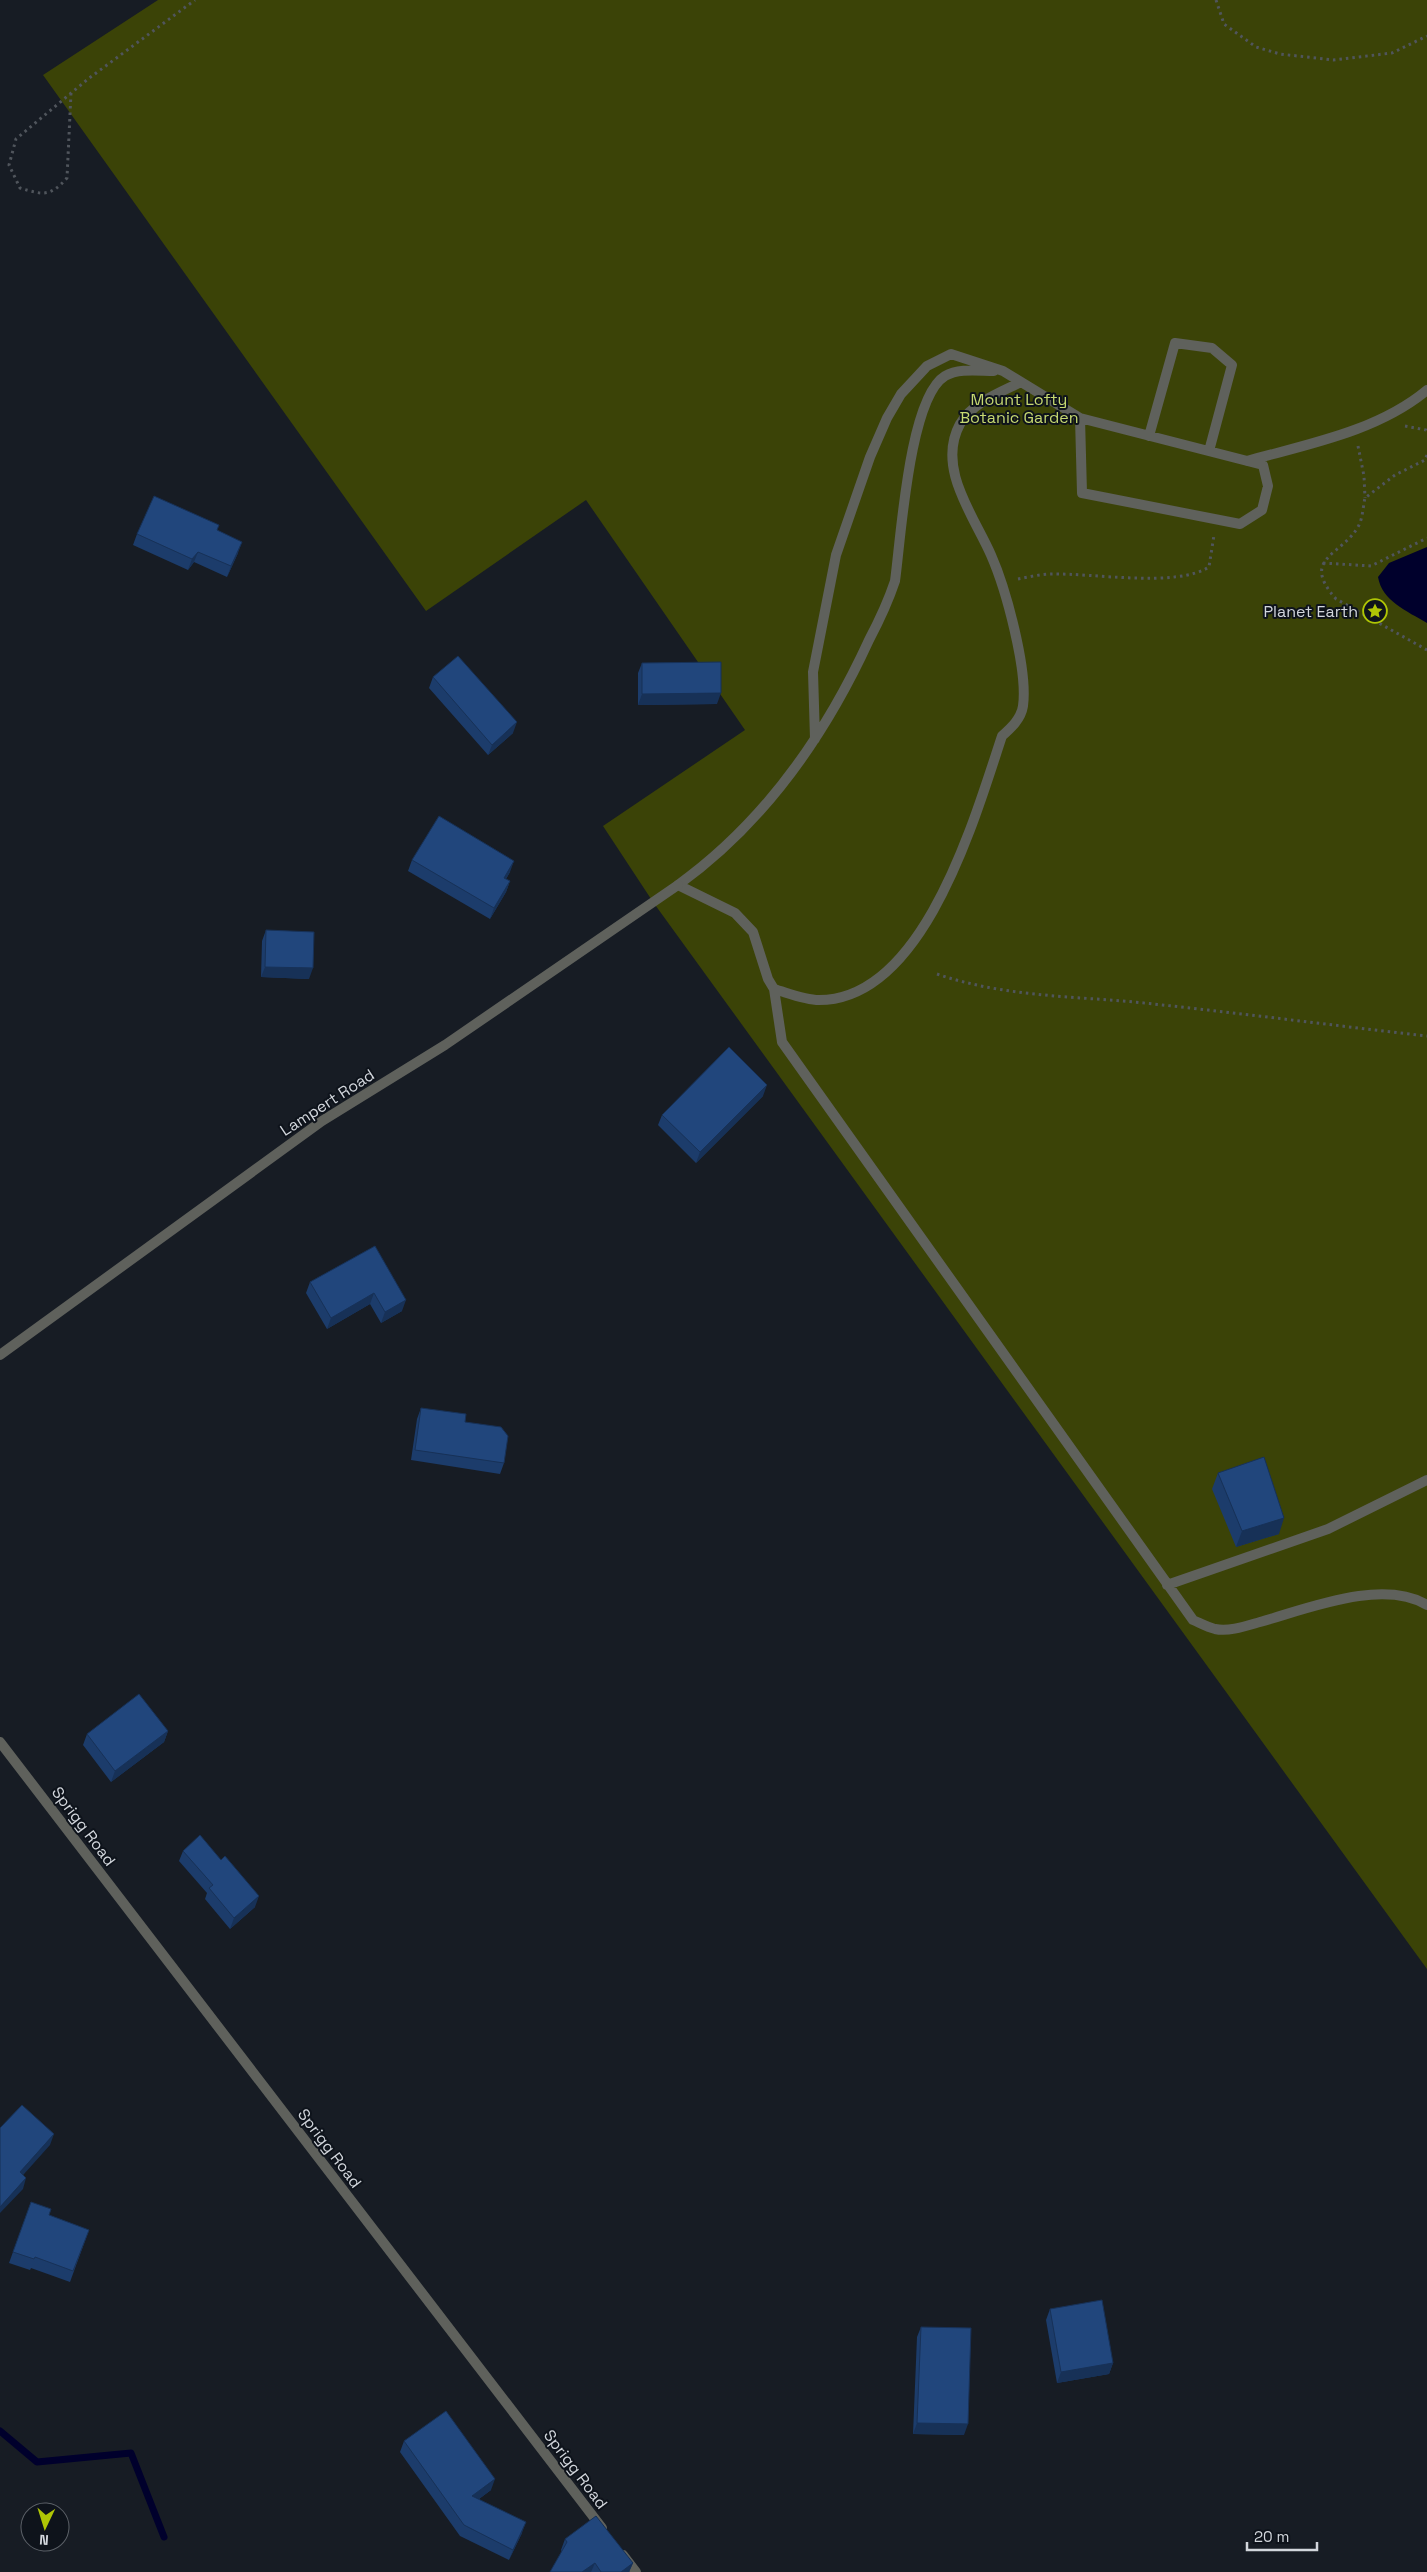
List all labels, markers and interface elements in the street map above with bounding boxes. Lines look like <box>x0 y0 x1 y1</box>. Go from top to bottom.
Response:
park label: Mount Lofty Botanic Garden <box>959 389 1079 428</box>
place icon: Planet Earth <box>1362 598 1388 624</box>
place label: Planet Earth <box>1263 601 1358 622</box>
street label: Lampert Road <box>276 1064 378 1141</box>
street label: Sprigg Road <box>47 1782 120 1870</box>
street label: Sprigg Road <box>293 2104 366 2192</box>
street label: Sprigg Road <box>539 2425 612 2513</box>
north arrow <box>20 2502 70 2552</box>
scale bar <box>1247 2520 1317 2552</box>
text: 20 m <box>1254 2527 1289 2546</box>
text: N <box>39 2531 49 2549</box>

